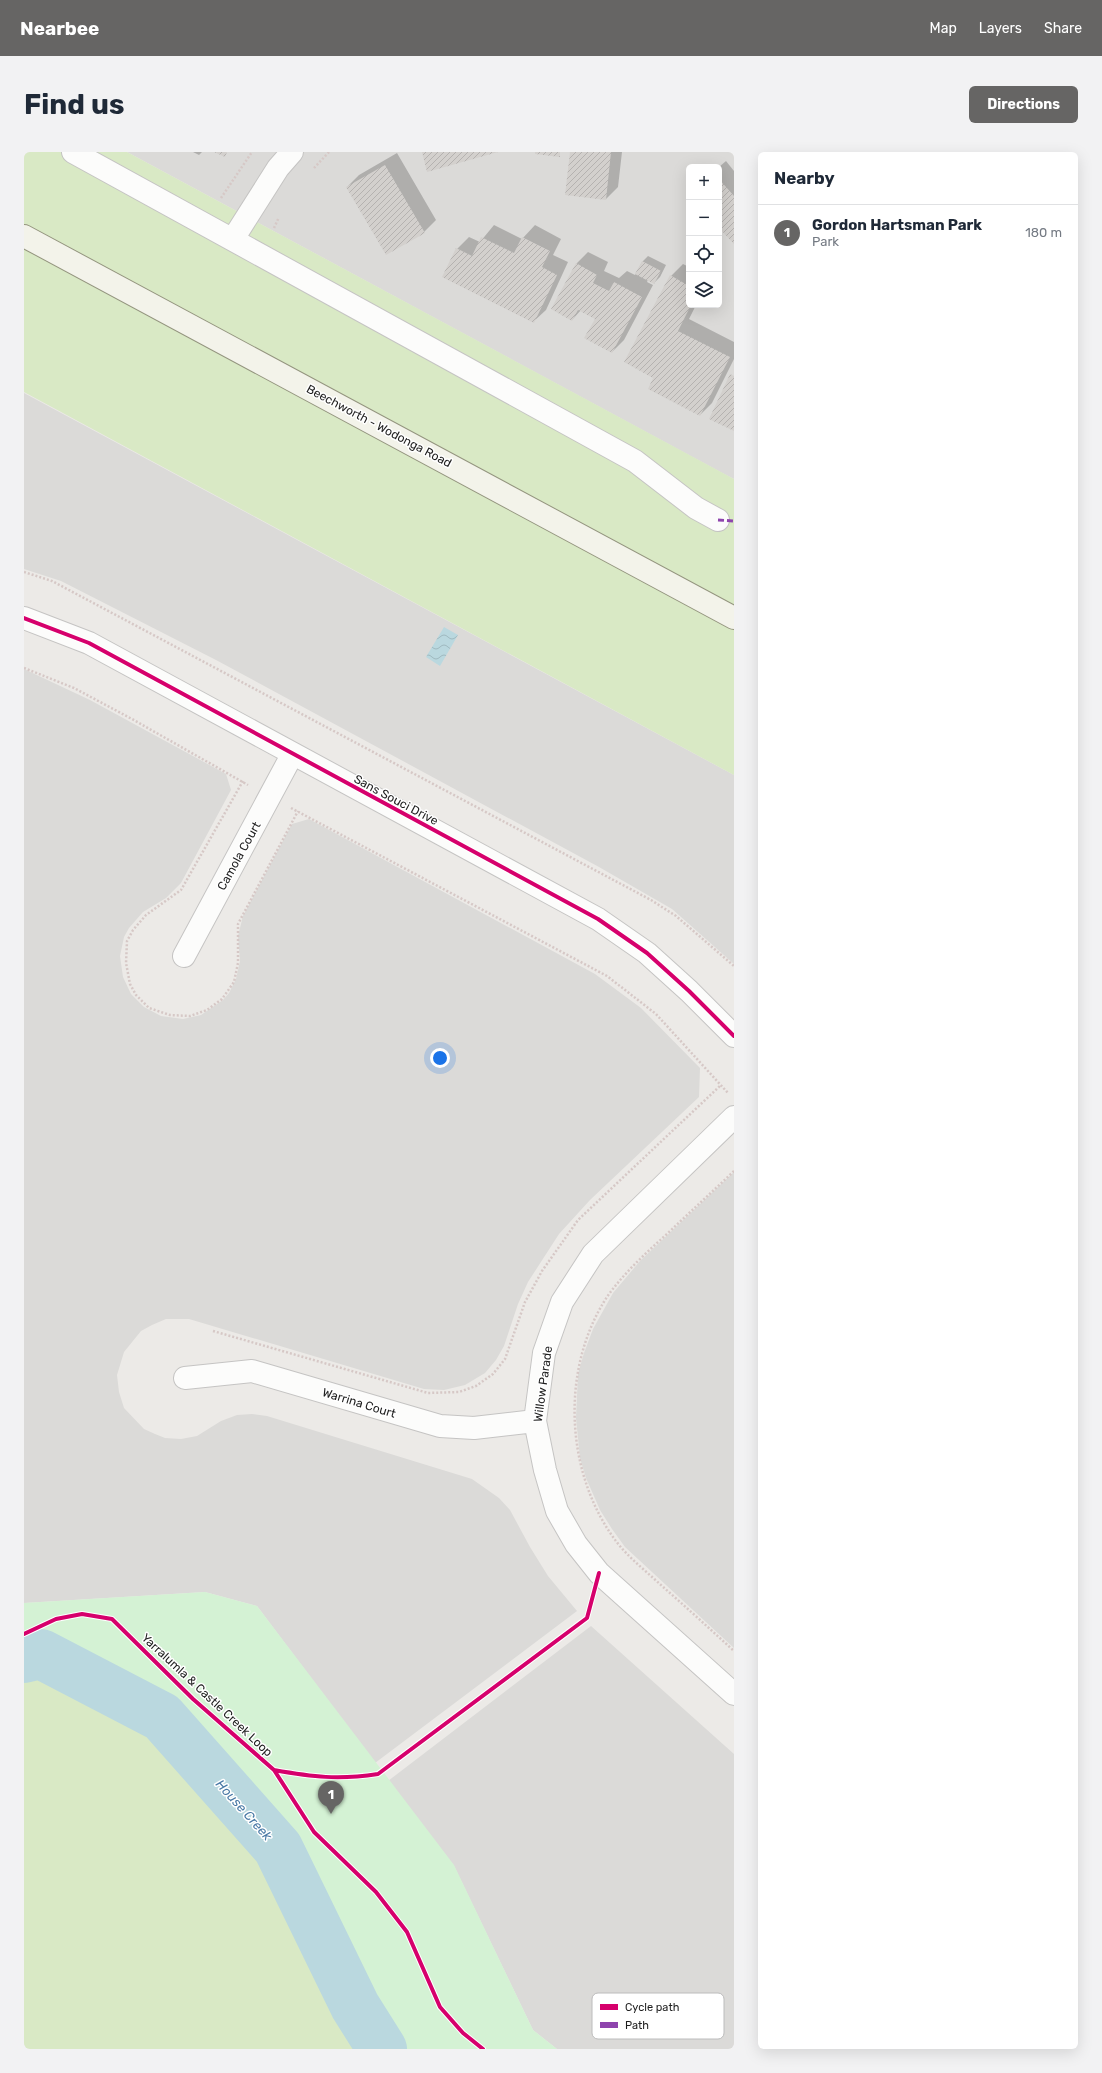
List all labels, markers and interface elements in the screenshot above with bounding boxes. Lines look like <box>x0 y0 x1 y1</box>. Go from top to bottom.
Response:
text: Nearbee <box>20 17 99 40</box>
text: Map <box>930 20 957 37</box>
text: Layers <box>979 20 1022 37</box>
text: Share <box>1044 20 1082 37</box>
button: Directions <box>969 86 1078 123</box>
text: Find us <box>24 88 124 121</box>
map controls <box>686 164 722 308</box>
button: + <box>686 164 722 200</box>
text: Nearby <box>774 168 835 188</box>
button: − <box>686 200 722 236</box>
text: Gordon Hartsman Park <box>812 216 982 234</box>
text: 1 <box>784 225 790 240</box>
text: 180 m <box>1025 225 1062 240</box>
text: Park <box>812 234 839 249</box>
button: locate <box>686 236 722 272</box>
button: layers <box>686 272 722 308</box>
street label: Beechworth - Wodonga Road <box>304 382 454 470</box>
street label: Sans Souci Drive <box>352 772 441 828</box>
street label: Camola Court <box>214 819 264 893</box>
your location <box>430 1048 450 1068</box>
street label: Willow Parade <box>531 1345 555 1423</box>
street label: Warrina Court <box>321 1385 398 1421</box>
street label: Yarralumla & Castle Creek Loop <box>139 1631 275 1759</box>
water label: House Creek <box>213 1777 275 1844</box>
pin: 1 <box>318 1781 344 1814</box>
legend <box>592 1993 724 2039</box>
text: Cycle path <box>625 2001 679 2014</box>
text: Path <box>625 2019 649 2032</box>

